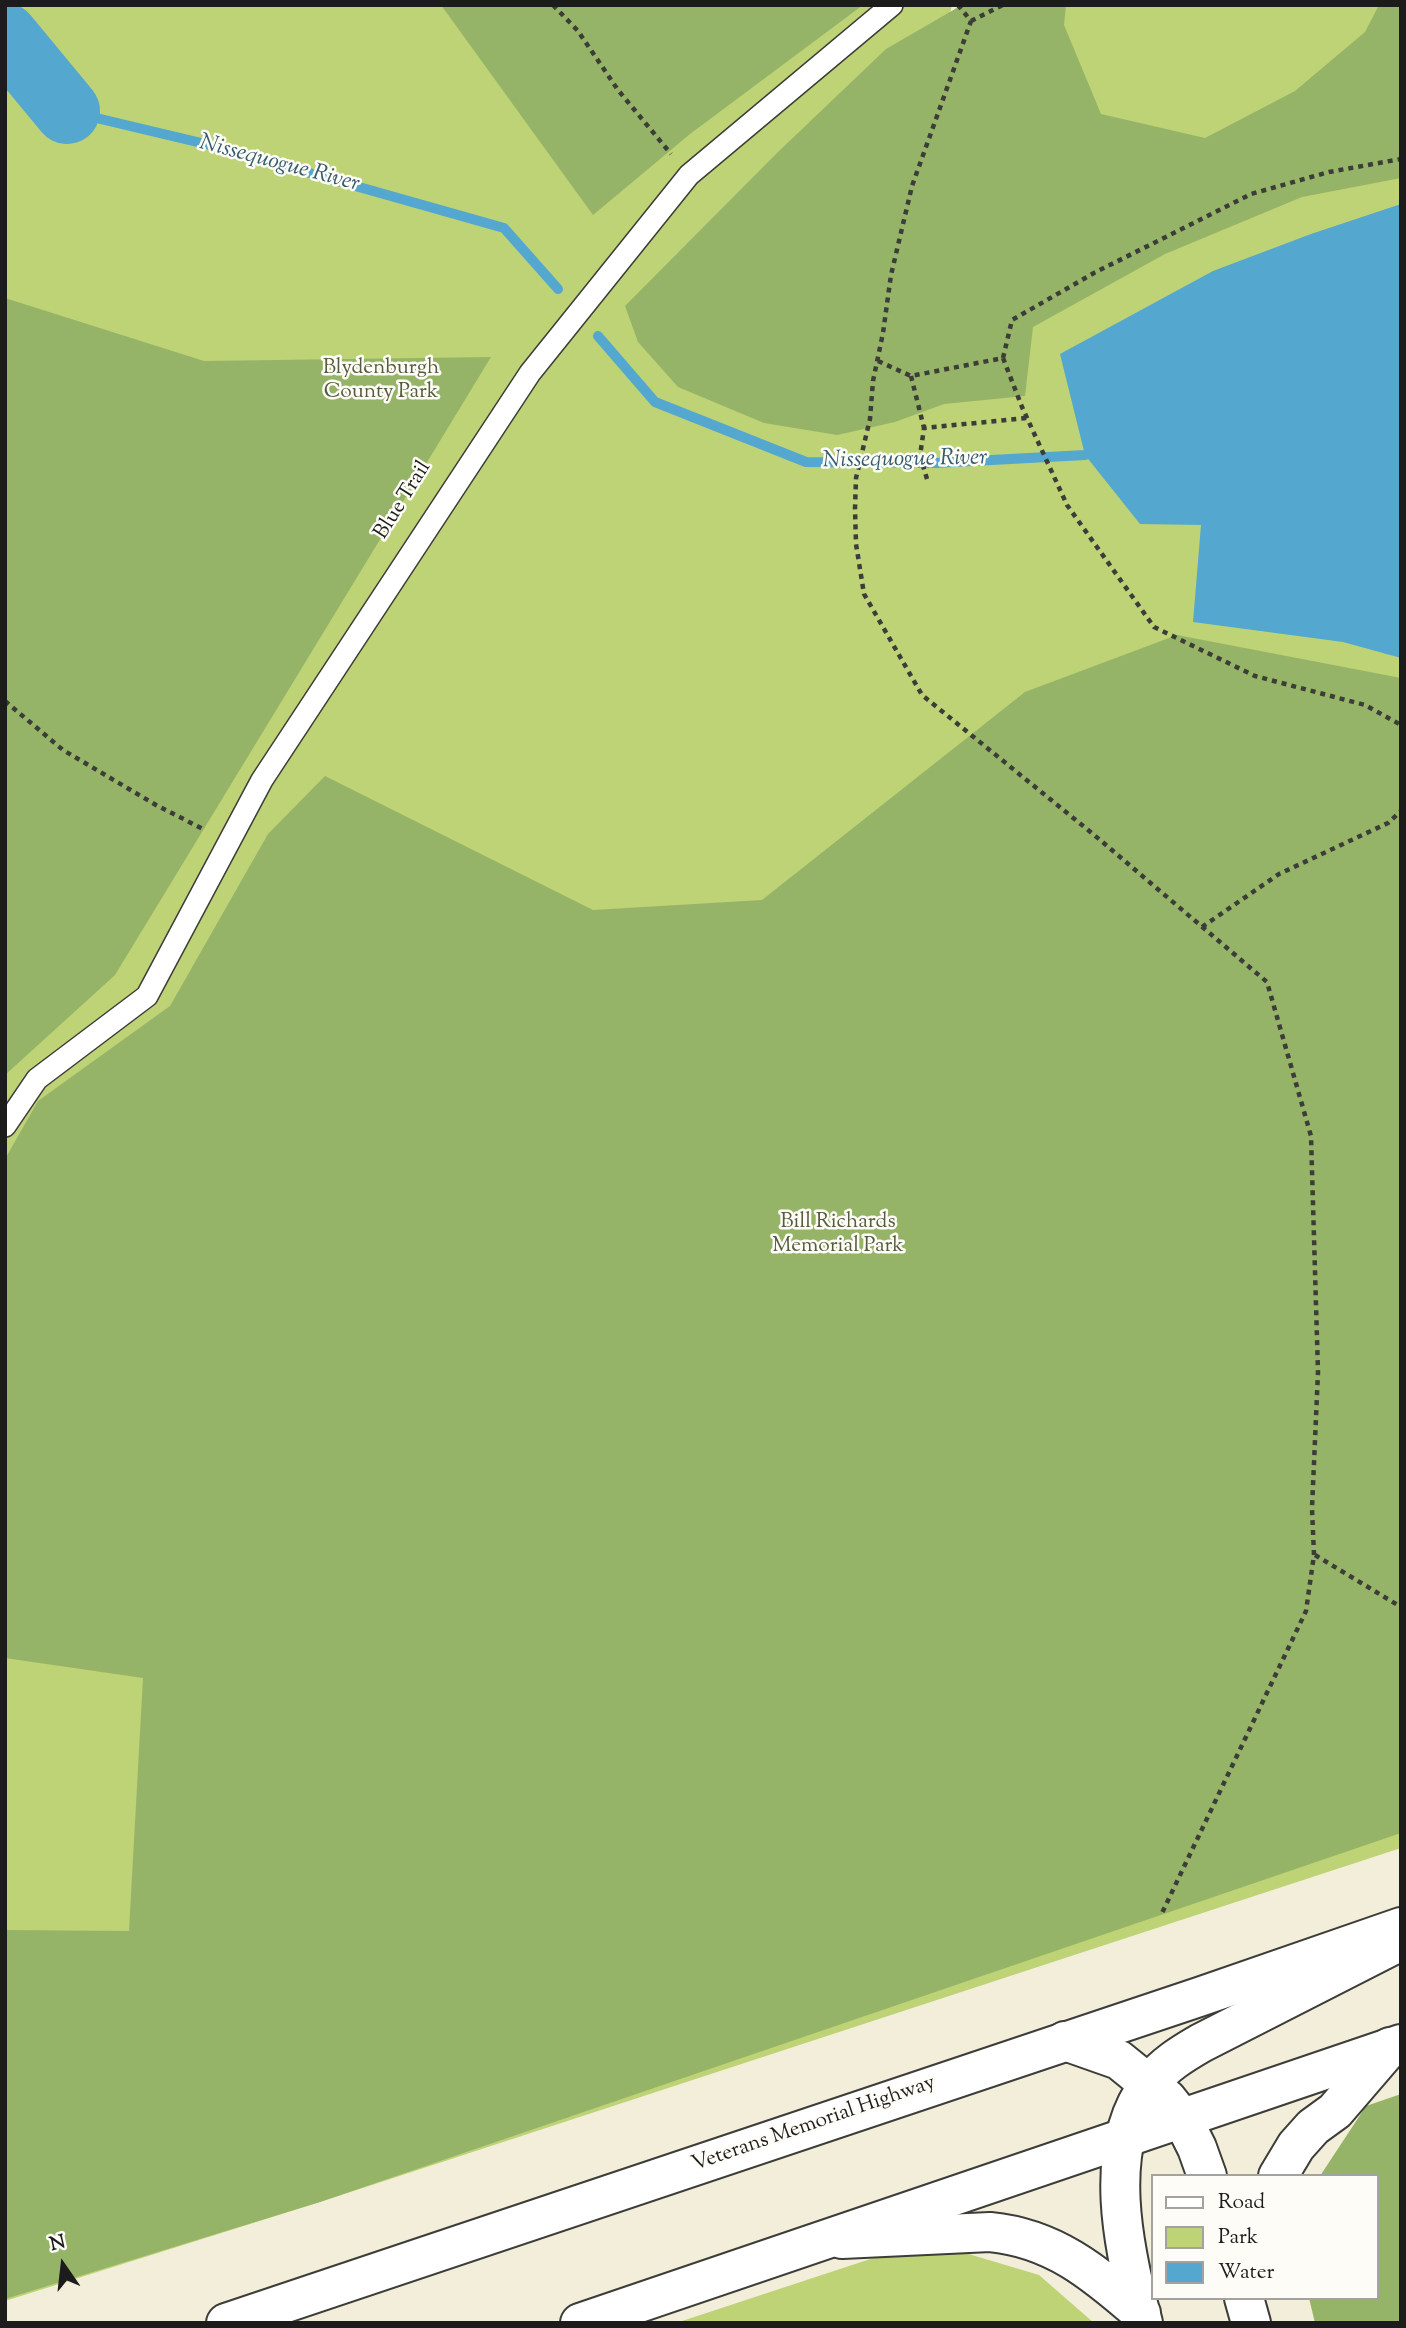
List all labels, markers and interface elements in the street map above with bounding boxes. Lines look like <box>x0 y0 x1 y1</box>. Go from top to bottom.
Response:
water label: Nissequogue River <box>196 130 362 200</box>
park label: Blydenburgh County Park <box>323 356 439 406</box>
water label: Nissequogue River <box>822 446 988 476</box>
street label: Blue Trail <box>370 457 438 545</box>
park label: Bill Richards Memorial Park <box>772 1210 904 1260</box>
street label: Veterans Memorial Highway <box>689 2071 939 2179</box>
legend <box>1150 2174 1378 2300</box>
text: Road <box>1218 2188 1265 2218</box>
text: Park <box>1218 2223 1258 2253</box>
text: N <box>47 2229 68 2259</box>
north arrow <box>28 2230 98 2300</box>
text: Water <box>1218 2258 1274 2288</box>

